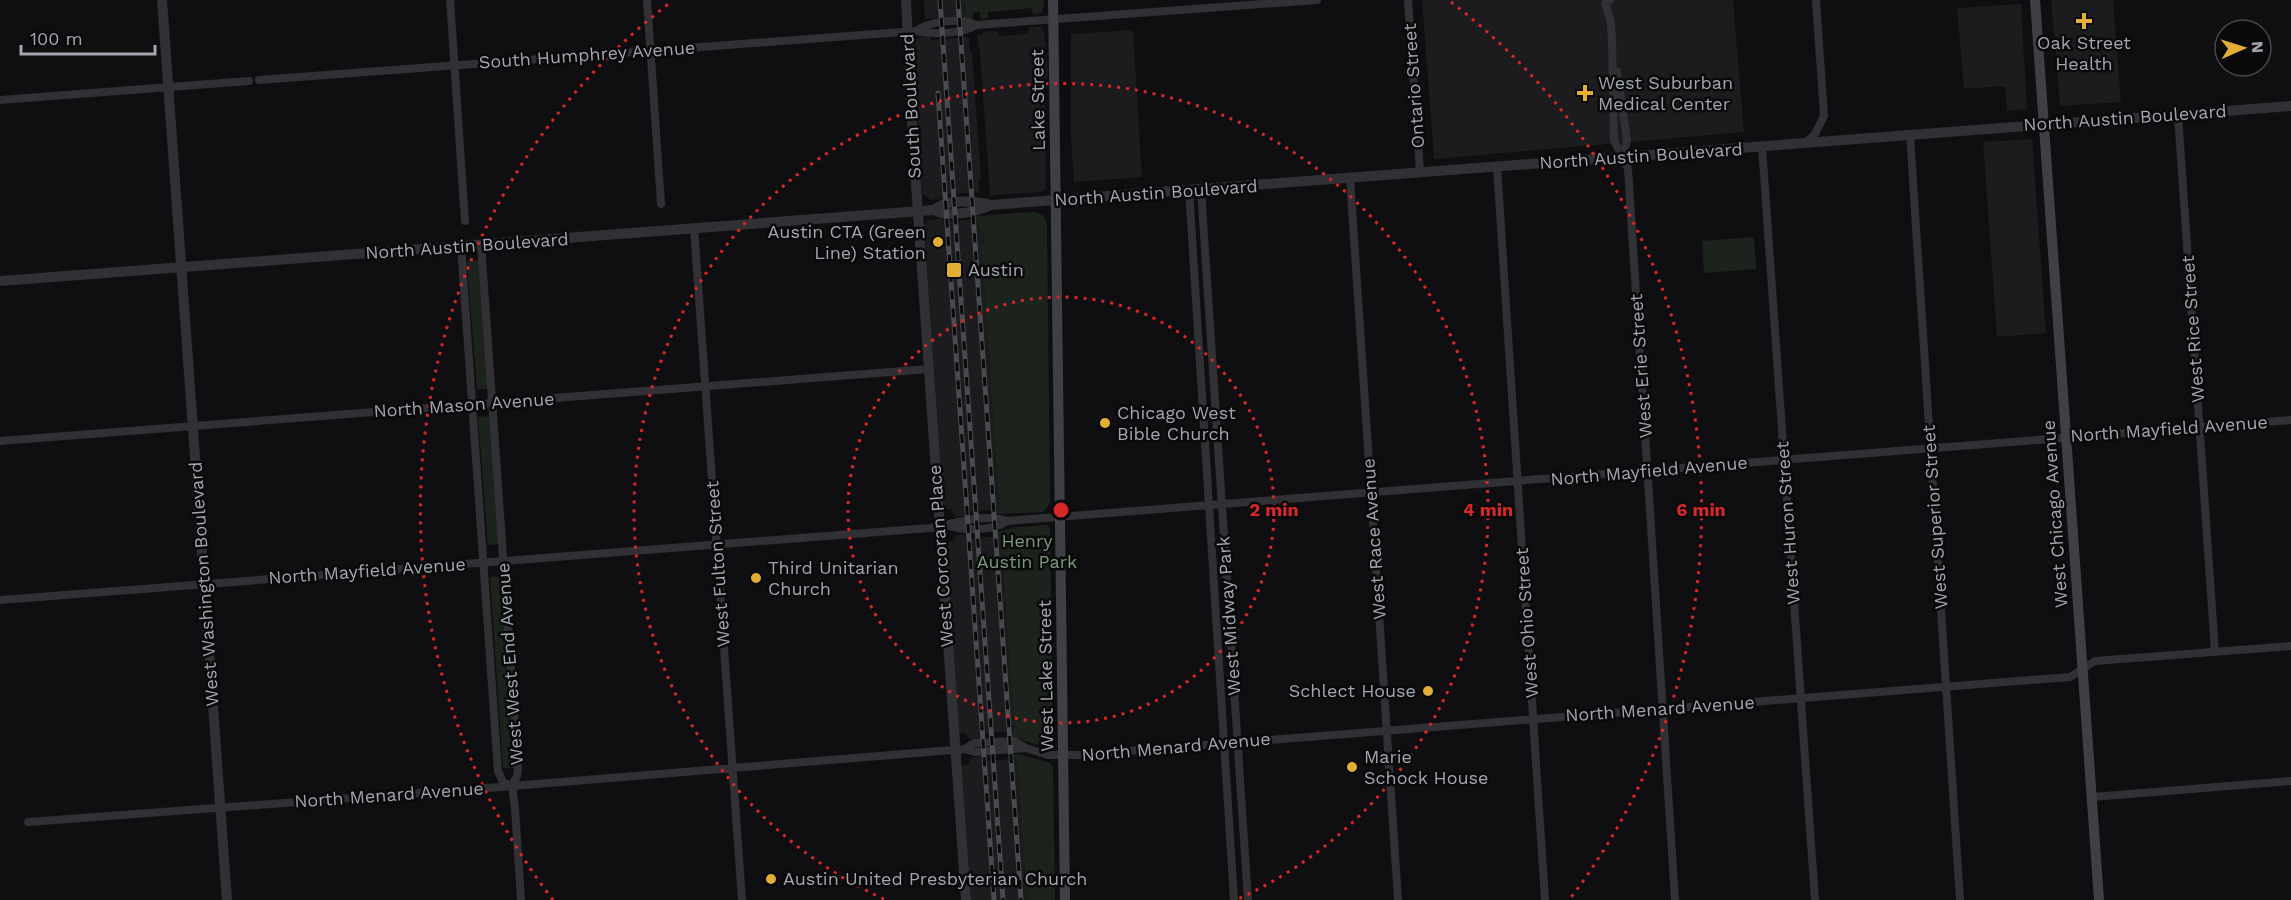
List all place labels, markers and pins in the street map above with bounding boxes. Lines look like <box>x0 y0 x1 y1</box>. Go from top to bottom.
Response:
marker: Oak Street Health <box>2075 12 2093 30</box>
place label: Oak Street Health <box>2037 32 2131 74</box>
place label: West Suburban Medical Center <box>1598 72 1733 114</box>
marker: West Suburban Medical Center <box>1576 84 1594 102</box>
place label: Austin CTA (Green Line) Station <box>768 221 926 263</box>
marker: Austin CTA (Green Line) Station <box>931 235 945 249</box>
place label: Austin <box>968 259 1024 280</box>
marker: Austin <box>945 261 963 279</box>
place label: Chicago West Bible Church <box>1117 402 1236 444</box>
marker: Chicago West Bible Church <box>1098 416 1112 430</box>
centre of rings <box>1051 500 1071 520</box>
place label: Third Unitarian Church <box>768 557 899 599</box>
marker: Third Unitarian Church <box>749 571 763 585</box>
place label: Schlect House <box>1289 680 1416 701</box>
marker: Schlect House <box>1421 684 1435 698</box>
place label: Marie Schock House <box>1364 746 1488 788</box>
marker: Marie Schock House <box>1345 760 1359 774</box>
place label: Austin United Presbyterian Church <box>783 868 1087 889</box>
marker: Austin United Presbyterian Church <box>764 872 778 886</box>

